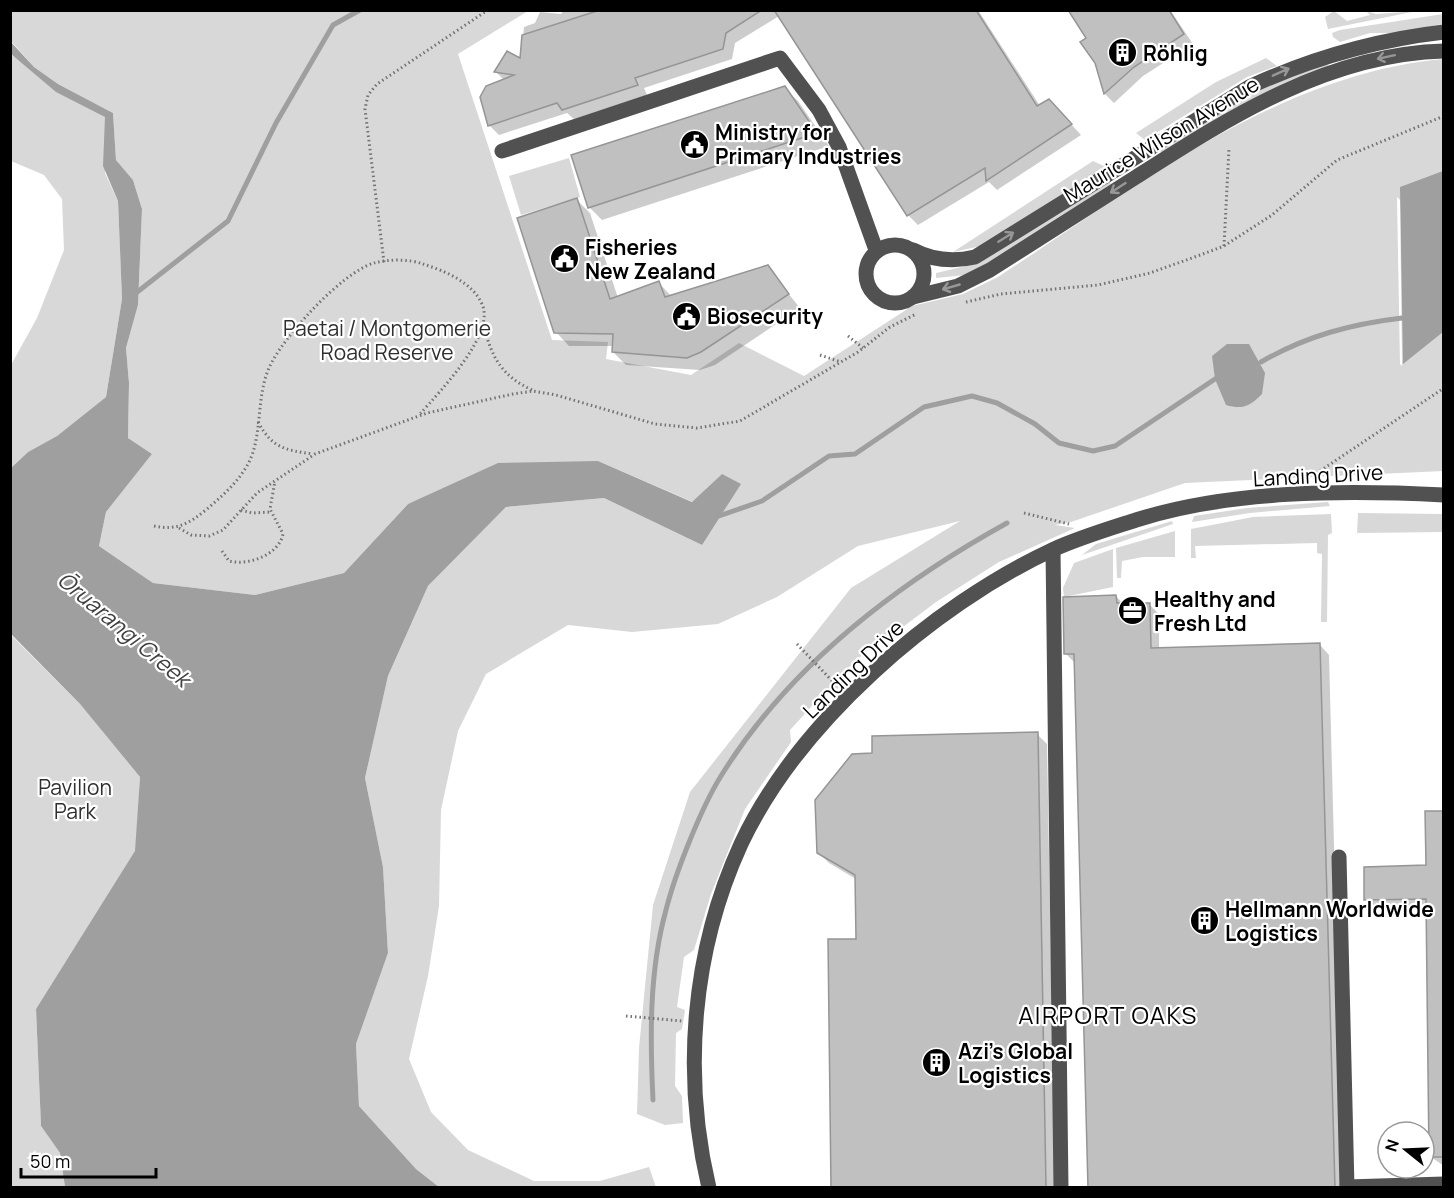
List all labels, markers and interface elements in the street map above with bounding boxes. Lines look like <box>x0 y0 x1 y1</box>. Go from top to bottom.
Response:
building icon: Röhlig <box>1106 37 1138 69</box>
place label: Röhlig <box>1143 39 1208 67</box>
one-way arrow <box>1376 52 1395 64</box>
one-way arrow <box>1272 66 1290 78</box>
street label: Maurice Wilson Avenue <box>1058 70 1264 208</box>
place label: Ministry for Primary Industries <box>715 118 901 170</box>
public building icon: Ministry for Primary Industries <box>678 128 710 160</box>
one-way arrow <box>1110 183 1127 195</box>
one-way arrow <box>997 231 1014 243</box>
place label: Fisheries New Zealand <box>585 233 716 285</box>
public building icon: Fisheries New Zealand <box>548 243 580 275</box>
one-way arrow <box>942 282 961 294</box>
public building icon: Biosecurity <box>670 300 702 332</box>
place label: Biosecurity <box>707 302 823 330</box>
park label: Paetai / Montgomerie Road Reserve <box>283 314 491 366</box>
street label: Landing Drive <box>1252 458 1384 492</box>
water label: Ōruarangi Creek <box>51 565 199 695</box>
place label: Healthy and Fresh Ltd <box>1154 585 1276 637</box>
office icon: Healthy and Fresh Ltd <box>1117 595 1149 627</box>
street label: Landing Drive <box>796 614 910 724</box>
park label: Pavilion Park <box>38 773 112 825</box>
place label: Hellmann Worldwide Logistics <box>1225 895 1434 947</box>
building icon: Hellmann Worldwide Logistics <box>1188 905 1220 937</box>
district label: AIRPORT OAKS <box>1018 998 1198 1031</box>
place label: Azi's Global Logistics <box>958 1037 1073 1089</box>
building icon: Azi's Global Logistics <box>921 1047 953 1079</box>
north arrow <box>1376 1120 1436 1180</box>
text: N <box>1379 1136 1404 1154</box>
scale bar <box>21 1141 156 1179</box>
text: 50 m <box>30 1149 70 1173</box>

